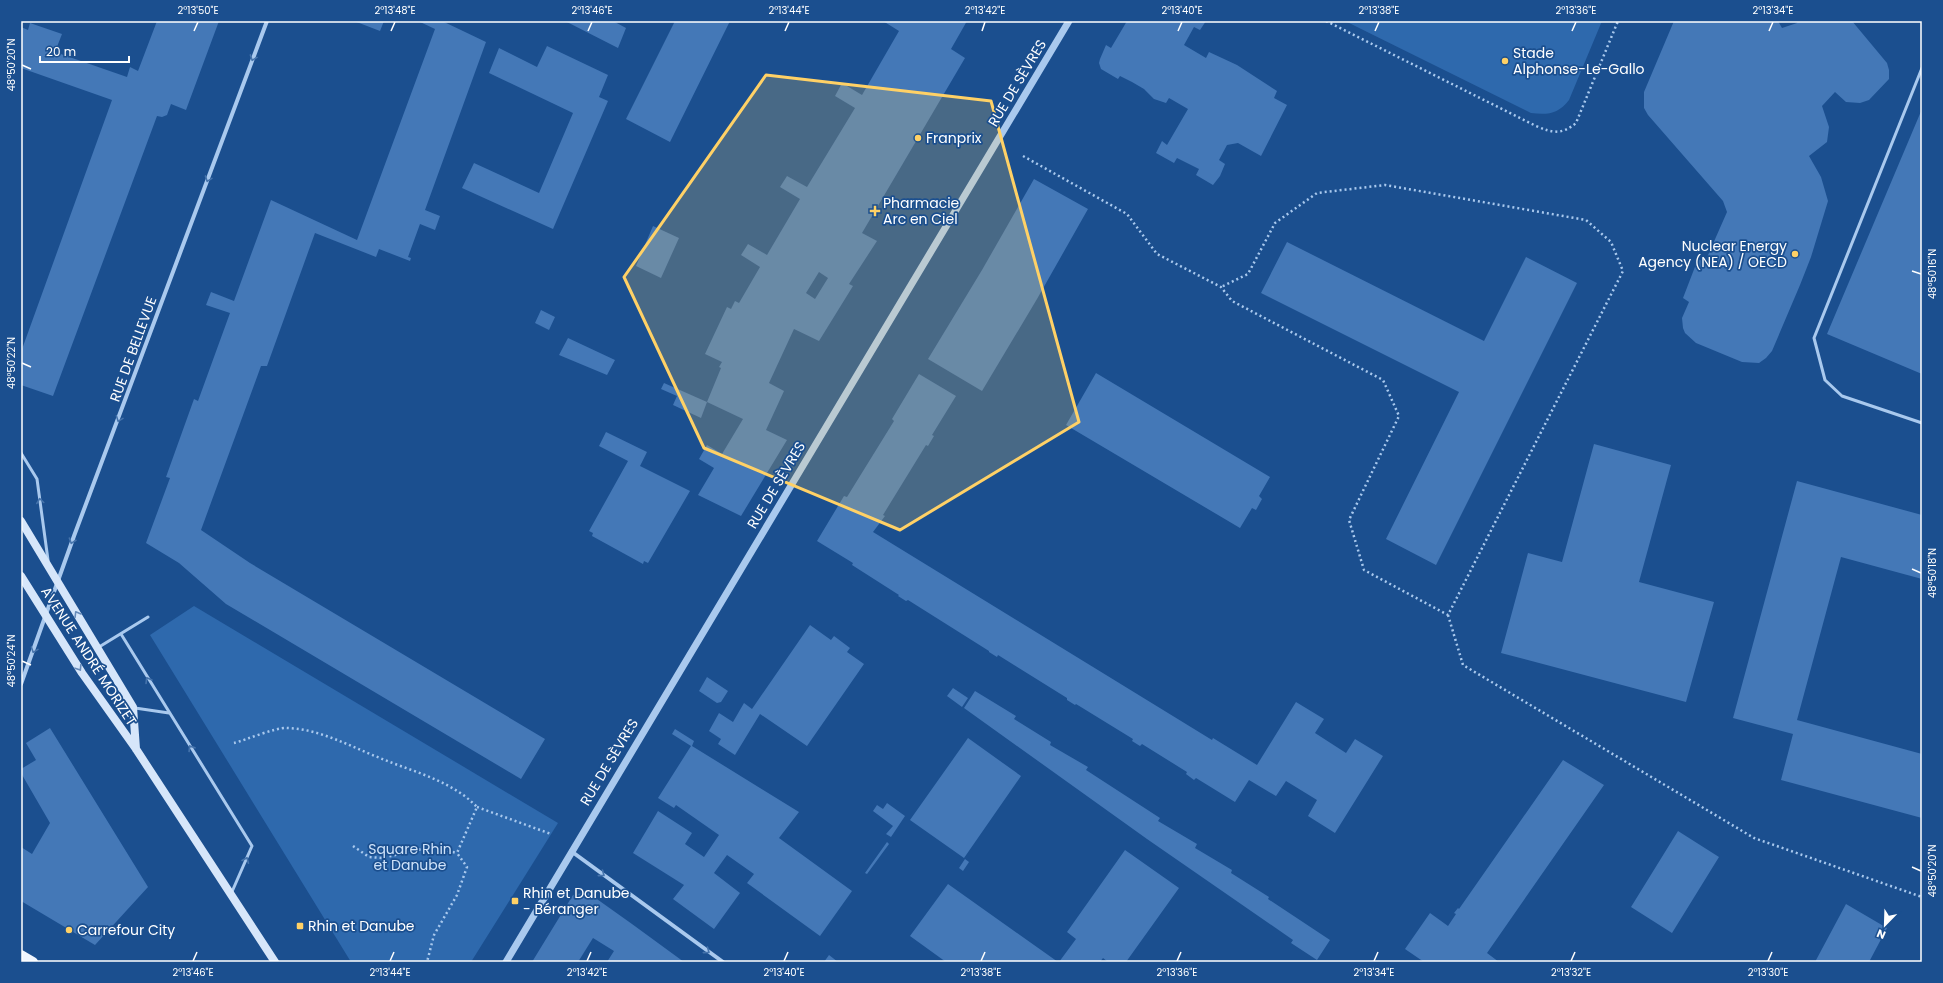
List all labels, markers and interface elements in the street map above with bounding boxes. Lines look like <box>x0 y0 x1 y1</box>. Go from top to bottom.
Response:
text: 2°13'50"E <box>177 3 219 18</box>
text: 2°13'48"E <box>374 3 416 18</box>
text: 2°13'46"E <box>571 3 613 18</box>
text: 2°13'44"E <box>768 3 810 18</box>
text: 2°13'42"E <box>965 3 1005 18</box>
text: 2°13'40"E <box>1161 3 1203 18</box>
text: 2°13'38"E <box>1359 3 1399 18</box>
text: 2°13'36"E <box>1556 3 1596 18</box>
text: 2°13'34"E <box>1753 3 1793 18</box>
street label: RUE DE SÈVRES <box>983 36 1051 130</box>
scale bar <box>40 38 129 64</box>
text: 48°50'20"N <box>4 39 19 91</box>
text: 20 m <box>46 43 76 60</box>
place label: Stade Alphonse-Le-Gallo <box>1513 43 1645 79</box>
one-way arrow <box>250 54 258 61</box>
marker: Stade Alphonse-Le-Gallo <box>1500 56 1510 66</box>
place label: Franprix <box>926 128 982 148</box>
marker: Franprix <box>913 133 923 143</box>
one-way arrow <box>205 176 213 183</box>
place label: Pharmacie Arc en Ciel <box>883 193 960 229</box>
marker: Pharmacie Arc en Ciel <box>870 206 880 216</box>
place label: Nuclear Energy Agency (NEA) / OECD <box>1638 236 1787 272</box>
marker: Nuclear Energy Agency (NEA) / OECD <box>1790 249 1800 259</box>
text: 48°50'16"N <box>1925 249 1940 299</box>
street label: RUE DE BELLEVUE <box>105 294 161 404</box>
text: 48°50'22"N <box>4 337 19 389</box>
one-way arrow <box>115 416 123 423</box>
street label: RUE DE SÈVRES <box>742 438 810 532</box>
one-way arrow <box>36 498 45 504</box>
one-way arrow <box>69 537 77 544</box>
text: 48°50'18"N <box>1925 548 1940 598</box>
street label: AVENUE ANDRÉ MORIZET <box>36 583 142 730</box>
one-way arrow <box>74 611 82 618</box>
text: 48°50'24"N <box>4 635 19 687</box>
one-way arrow <box>30 647 38 654</box>
one-way arrow <box>74 664 82 671</box>
one-way arrow <box>146 677 153 684</box>
street label: RUE DE SÈVRES <box>575 715 643 809</box>
one-way arrow <box>189 746 196 753</box>
park label: Square Rhin et Danube <box>368 839 452 875</box>
text: 48°50'20"N <box>1925 845 1940 897</box>
one-way arrow <box>241 856 249 864</box>
one-way arrow <box>598 869 605 876</box>
place label: Rhin et Danube - Béranger <box>523 883 630 919</box>
marker: Rhin et Danube - Béranger <box>510 896 520 906</box>
north arrow <box>1865 905 1905 945</box>
place label: Rhin et Danube <box>308 916 415 936</box>
place label: Carrefour City <box>77 920 175 940</box>
marker: Rhin et Danube <box>295 921 305 931</box>
marker: Carrefour City <box>64 925 74 935</box>
text: N <box>1874 925 1888 943</box>
one-way arrow <box>703 946 710 953</box>
text: 2°13'46"E <box>172 965 214 980</box>
text: 2°13'44"E <box>369 965 411 980</box>
text: 2°13'42"E <box>567 965 607 980</box>
text: 2°13'40"E <box>763 965 805 980</box>
text: 2°13'38"E <box>961 965 1001 980</box>
text: 2°13'36"E <box>1157 965 1197 980</box>
text: 2°13'34"E <box>1354 965 1394 980</box>
text: 2°13'32"E <box>1551 965 1591 980</box>
text: 2°13'30"E <box>1748 965 1788 980</box>

